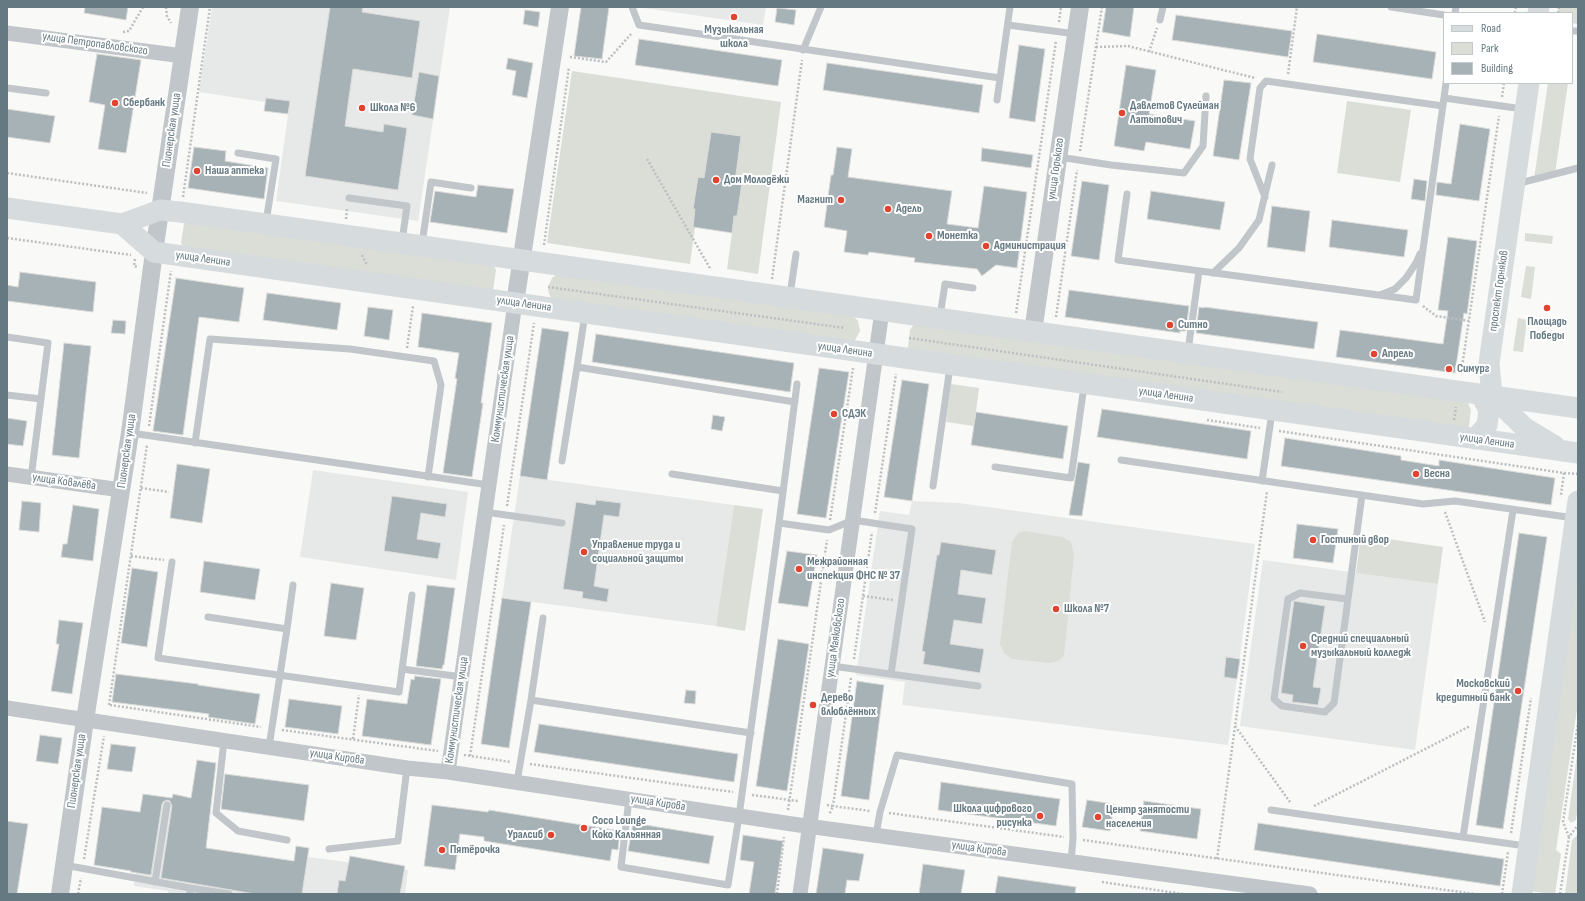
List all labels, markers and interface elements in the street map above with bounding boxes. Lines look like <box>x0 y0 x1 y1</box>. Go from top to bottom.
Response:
marker: Музыкальная школа <box>729 12 739 22</box>
legend <box>1443 12 1573 84</box>
text: Road <box>1481 21 1501 36</box>
place label: Музыкальная школа <box>704 23 764 51</box>
street label: улица Петропавловского <box>41 29 149 59</box>
text: Park <box>1481 41 1499 56</box>
text: Building <box>1481 61 1513 76</box>
street label: Пионерская улица <box>160 92 184 168</box>
place label: Сбербанк <box>123 96 165 110</box>
marker: Сбербанк <box>110 98 120 108</box>
place label: Давлетов Сулейман Латыпович <box>1130 99 1219 127</box>
place label: Школа №6 <box>370 101 415 115</box>
marker: Школа №6 <box>357 103 367 113</box>
marker: Давлетов Сулейман Латыпович <box>1117 108 1127 118</box>
street label: улица Горького <box>1045 137 1067 201</box>
place label: Наша аптека <box>205 164 264 178</box>
marker: Наша аптека <box>192 166 202 176</box>
place label: Дом Молодёжи <box>724 173 789 187</box>
marker: Дом Молодёжи <box>711 175 721 185</box>
place label: Магнит <box>797 193 833 207</box>
marker: Магнит <box>836 195 846 205</box>
place label: Адель <box>896 202 922 216</box>
marker: Адель <box>883 204 893 214</box>
place label: Монетка <box>937 229 978 243</box>
marker: Монетка <box>924 231 934 241</box>
place label: Администрация <box>994 239 1066 253</box>
marker: Администрация <box>981 241 991 251</box>
street label: улица Ленина <box>175 248 231 270</box>
street label: проспект Горняков <box>1486 250 1512 332</box>
street label: улица Ленина <box>496 293 552 315</box>
marker: Площадь Победы <box>1542 303 1552 313</box>
place label: Площадь Победы <box>1527 315 1567 343</box>
place label: Ситно <box>1178 318 1208 332</box>
marker: Ситно <box>1165 320 1175 330</box>
street label: Коммунистическая улица <box>488 335 518 443</box>
street label: улица Ленина <box>817 339 873 361</box>
place label: Апрель <box>1382 347 1413 361</box>
marker: Апрель <box>1369 349 1379 359</box>
place label: Симург <box>1457 362 1489 376</box>
marker: Симург <box>1444 364 1454 374</box>
street label: улица Ленина <box>1138 384 1194 406</box>
place label: СДЭК <box>842 407 866 421</box>
marker: СДЭК <box>829 409 839 419</box>
street label: Пионерская улица <box>115 413 139 489</box>
street label: улица Ленина <box>1459 430 1515 452</box>
place label: Весна <box>1424 467 1450 481</box>
marker: Весна <box>1411 469 1421 479</box>
street label: улица Ковалёва <box>31 470 97 494</box>
place label: Гостиный двор <box>1321 533 1389 547</box>
marker: Гостиный двор <box>1308 535 1318 545</box>
place label: Управление труда и социальной защиты <box>592 538 683 566</box>
marker: Управление труда и социальной защиты <box>579 547 589 557</box>
place label: Межрайонная инспекция ФНС № 37 <box>807 555 900 583</box>
marker: Межрайонная инспекция ФНС № 37 <box>794 564 804 574</box>
street label: улица Маяковского <box>823 598 849 678</box>
place label: Школа №7 <box>1064 602 1109 616</box>
marker: Школа №7 <box>1051 604 1061 614</box>
place label: Средний специальный музыкальный колледж <box>1311 632 1411 660</box>
marker: Средний специальный музыкальный колледж <box>1298 641 1308 651</box>
street label: Коммунистическая улица <box>442 656 472 764</box>
place label: Московский кредитный банк <box>1436 677 1510 705</box>
marker: Московский кредитный банк <box>1513 686 1523 696</box>
place label: Дерево влюблённых <box>821 691 876 719</box>
marker: Дерево влюблённых <box>808 700 818 710</box>
street label: Пионерская улица <box>65 733 89 809</box>
street label: улица Кирова <box>309 746 365 768</box>
street label: улица Кирова <box>630 792 686 814</box>
place label: Школа цифрового рисунка <box>953 802 1032 830</box>
place label: Центр занятости населения <box>1106 803 1189 831</box>
marker: Школа цифрового рисунка <box>1035 811 1045 821</box>
marker: Центр занятости населения <box>1093 812 1103 822</box>
place label: Coco Lounge Коко Кальянная <box>592 814 661 842</box>
marker: Coco Lounge Коко Кальянная <box>579 823 589 833</box>
place label: Уралсиб <box>508 828 543 842</box>
marker: Уралсиб <box>546 830 556 840</box>
street label: улица Кирова <box>951 838 1007 860</box>
place label: Пятёрочка <box>450 843 500 857</box>
marker: Пятёрочка <box>437 845 447 855</box>

